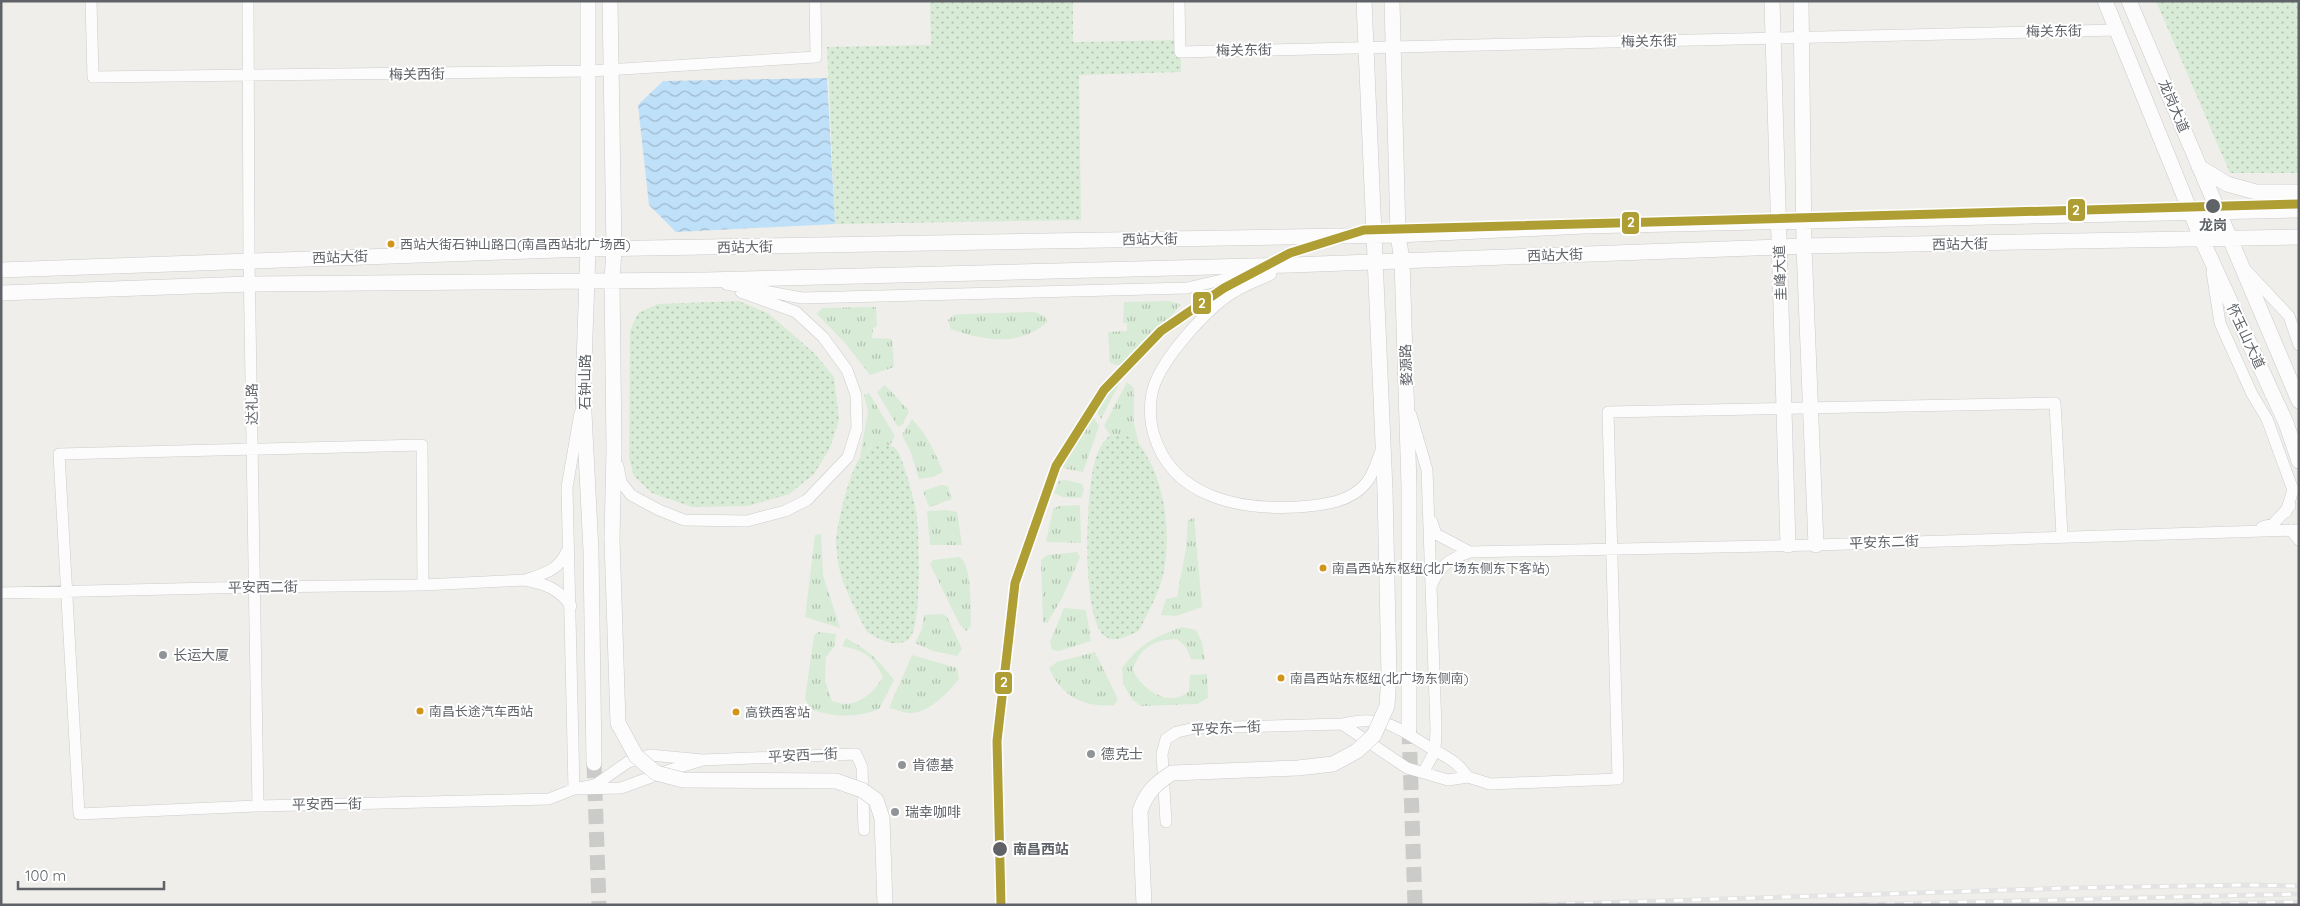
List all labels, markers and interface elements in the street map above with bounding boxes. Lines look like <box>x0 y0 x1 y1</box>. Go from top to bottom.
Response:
street label: 梅关东街 <box>2026 22 2082 40</box>
street label: 梅关东街 <box>1621 32 1677 50</box>
street label: 梅关东街 <box>1216 41 1272 59</box>
street label: 梅关西街 <box>389 65 445 83</box>
street label: 龙岗大道 <box>2155 77 2193 135</box>
marker: 龙岗 <box>2204 197 2222 215</box>
line badge: 2 <box>2067 198 2086 222</box>
text: 2 <box>2072 201 2080 219</box>
line badge: 2 <box>1621 211 1640 235</box>
text: 2 <box>1627 213 1635 231</box>
place label: 龙岗 <box>2199 216 2227 234</box>
street label: 西站大街 <box>1122 230 1178 248</box>
street label: 西站大街 <box>1932 235 1988 253</box>
place label: 西站大街石钟山路口(南昌西站北广场西) <box>400 236 631 252</box>
street label: 西站大街 <box>717 238 773 256</box>
marker: 西站大街石钟山路口(南昌西站北广场西) <box>386 239 396 249</box>
street label: 西站大街 <box>1527 245 1583 265</box>
street label: 圭峰大道 <box>1770 245 1790 301</box>
street label: 西站大街 <box>312 247 368 267</box>
line badge: 2 <box>1192 291 1212 315</box>
text: 2 <box>1198 294 1206 312</box>
street label: 怀玉山大道 <box>2223 300 2269 372</box>
street label: 婺源路 <box>1396 344 1416 386</box>
street label: 石钟山路 <box>576 354 594 410</box>
street label: 达礼路 <box>243 383 261 425</box>
street label: 平安东二街 <box>1849 532 1919 552</box>
place label: 南昌西站东枢纽(北广场东侧东下客站) <box>1332 560 1550 576</box>
marker: 南昌西站东枢纽(北广场东侧东下客站) <box>1318 563 1328 573</box>
street label: 平安西二街 <box>228 577 298 597</box>
place label: 长运大厦 <box>173 646 229 664</box>
marker: 长运大厦 <box>157 649 169 661</box>
place label: 南昌西站东枢纽(北广场东侧南) <box>1290 670 1469 686</box>
line badge: 2 <box>994 671 1013 695</box>
text: 2 <box>1000 673 1008 691</box>
marker: 南昌西站东枢纽(北广场东侧南) <box>1276 673 1286 683</box>
place label: 南昌长途汽车西站 <box>429 703 533 719</box>
place label: 高铁西客站 <box>745 704 810 720</box>
marker: 南昌长途汽车西站 <box>415 706 425 716</box>
marker: 高铁西客站 <box>731 707 741 717</box>
street label: 平安东一街 <box>1191 717 1261 739</box>
street label: 平安西一街 <box>768 744 838 766</box>
place label: 德克士 <box>1101 745 1143 763</box>
marker: 德克士 <box>1085 748 1097 760</box>
place label: 肯德基 <box>912 756 954 774</box>
marker: 肯德基 <box>896 759 908 771</box>
street label: 平安西一街 <box>292 794 362 814</box>
place label: 瑞幸咖啡 <box>905 803 961 821</box>
marker: 瑞幸咖啡 <box>889 806 901 818</box>
marker: 南昌西站 <box>991 840 1009 858</box>
place label: 南昌西站 <box>1013 840 1069 858</box>
scale bar <box>18 858 164 890</box>
text: 100 m <box>25 866 66 885</box>

